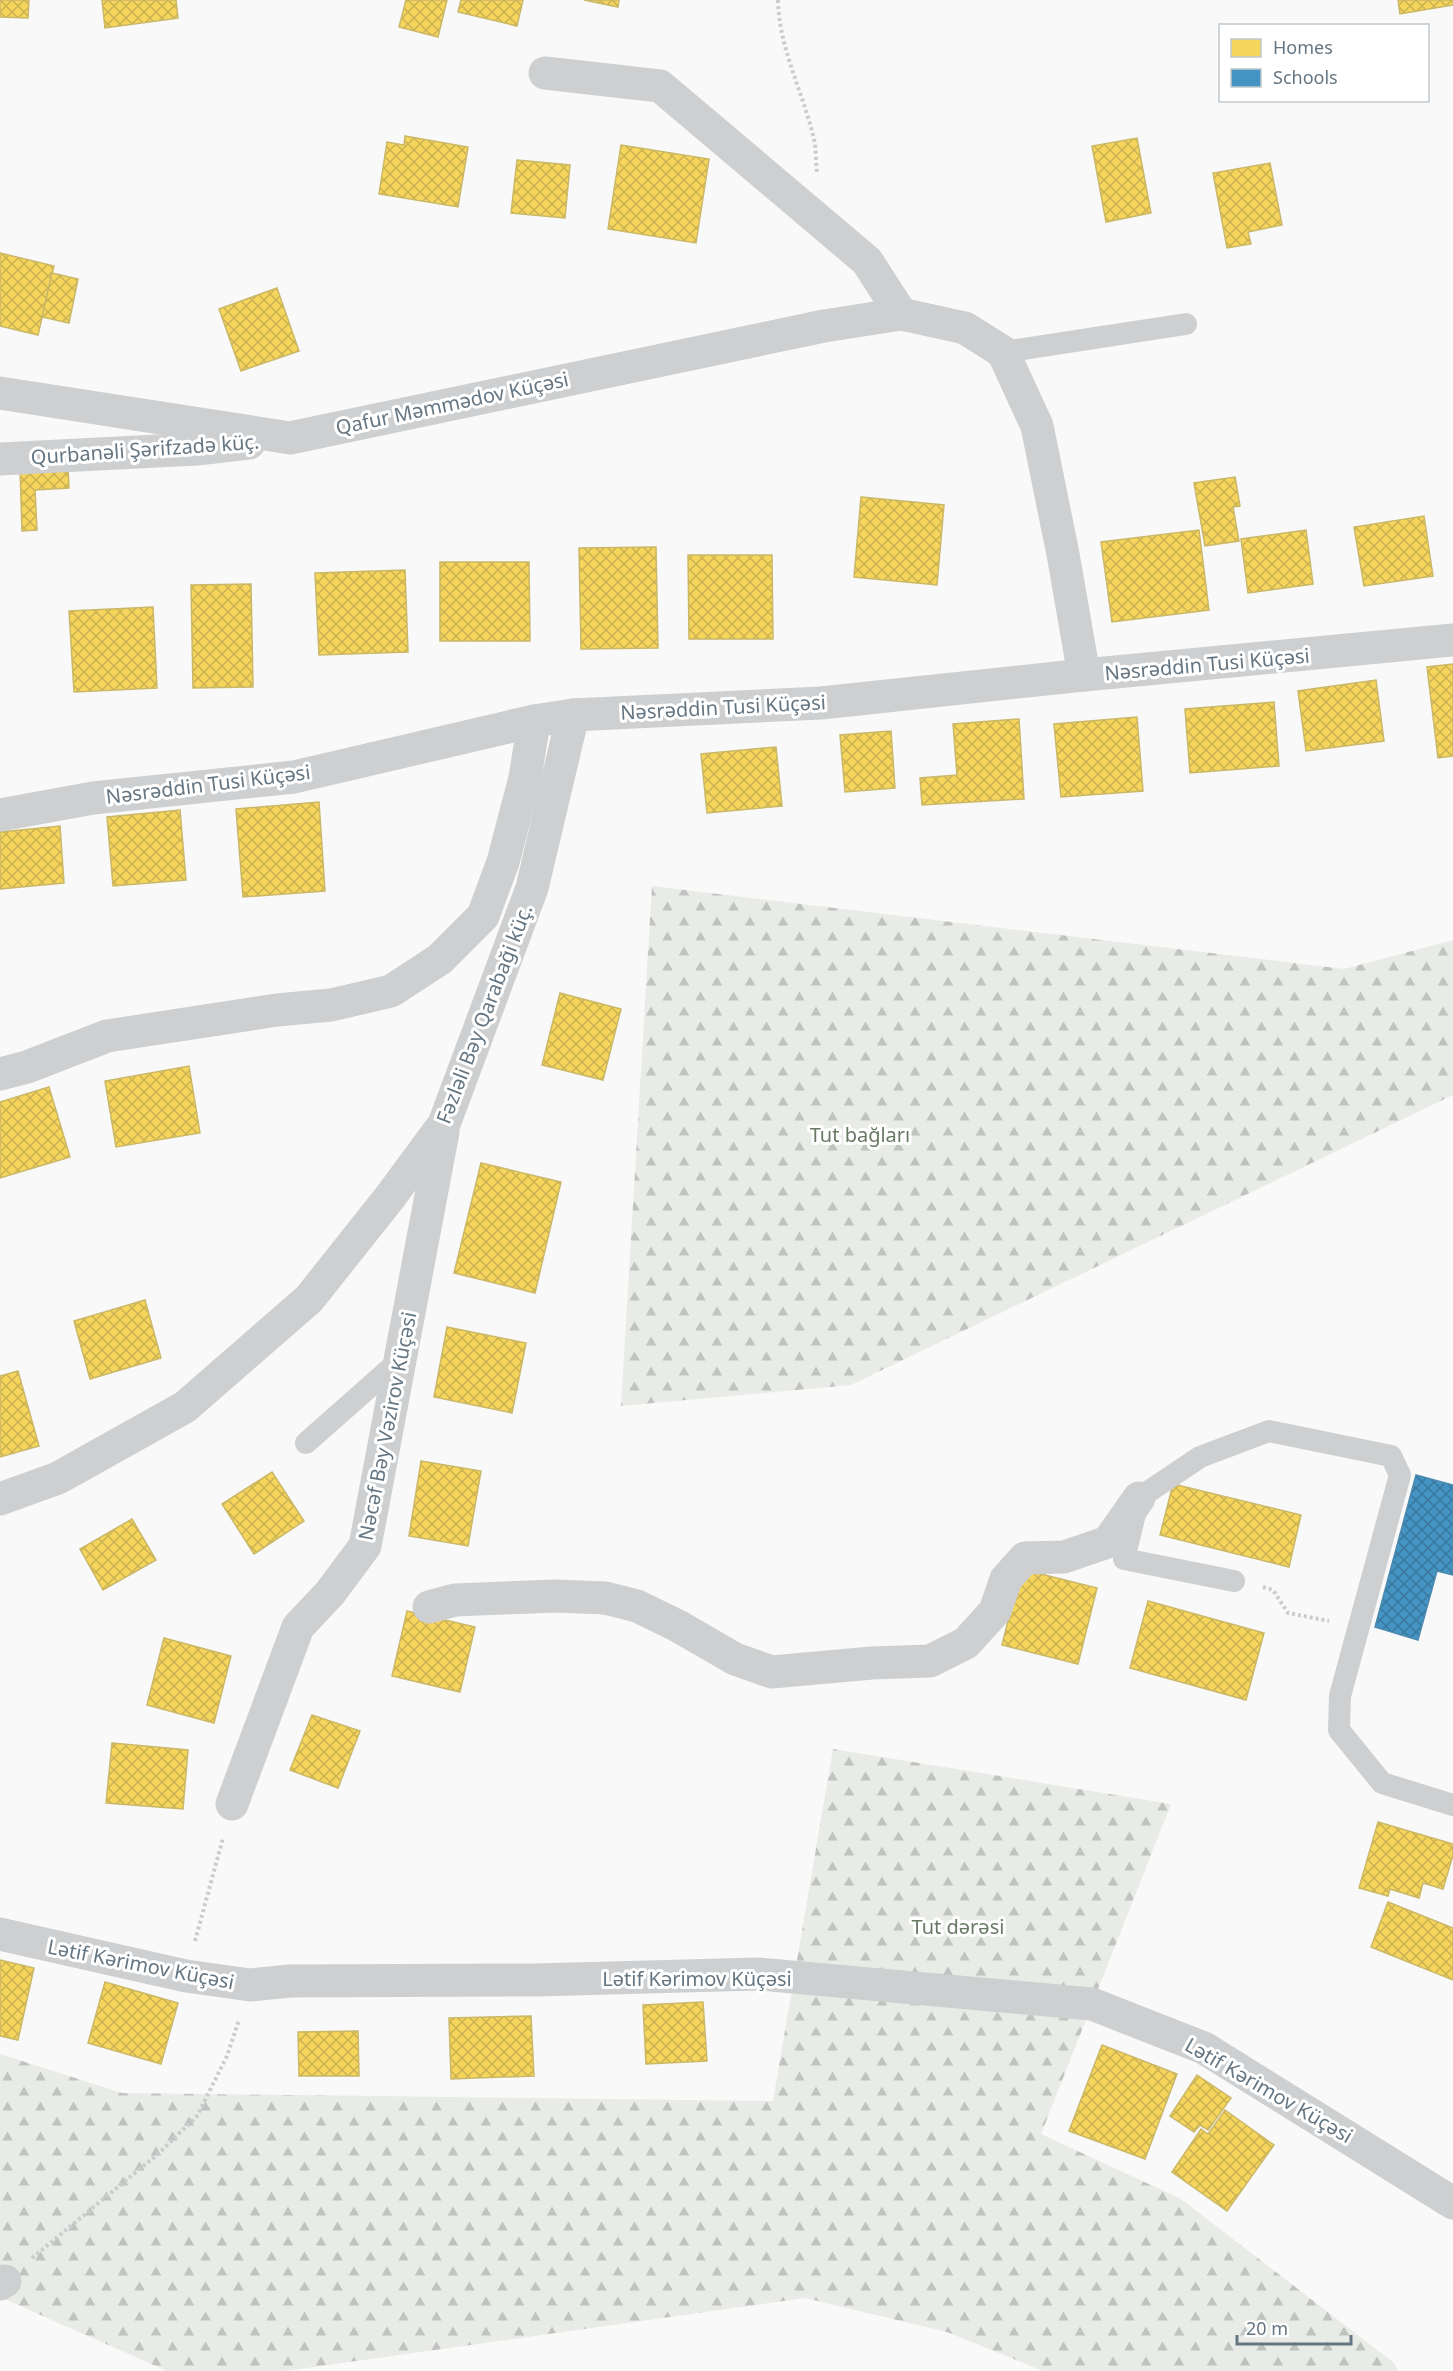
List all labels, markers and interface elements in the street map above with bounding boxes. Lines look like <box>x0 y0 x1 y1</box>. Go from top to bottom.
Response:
legend <box>1219 24 1429 102</box>
text: Homes <box>1273 35 1333 59</box>
text: Schools <box>1273 65 1338 89</box>
street label: Qafur Məmmədov Küçəsi <box>333 365 571 441</box>
street label: Qurbanəli Şərifzadə küç. <box>30 428 260 470</box>
street label: Nəsrəddin Tusi Küçəsi <box>1103 642 1311 686</box>
street label: Nəsrəddin Tusi Küçəsi <box>620 688 826 726</box>
street label: Nəsrəddin Tusi Küçəsi <box>104 758 312 810</box>
street label: Fəzləli Bəy Qarabaği küç. <box>430 900 538 1128</box>
park label: Tut bağları <box>810 1121 910 1148</box>
street label: Nəcəf Bəy Vəzirov Küçəsi <box>352 1309 422 1543</box>
park label: Tut dərəsi <box>912 1913 1004 1940</box>
street label: Lətif Kərimov Küçəsi <box>45 1933 237 1995</box>
street label: Lətif Kərimov Küçəsi <box>602 1965 792 1992</box>
street label: Lətif Kərimov Küçəsi <box>1180 2031 1358 2149</box>
scale bar <box>1237 2308 1351 2346</box>
text: 20 m <box>1246 2316 1288 2340</box>

